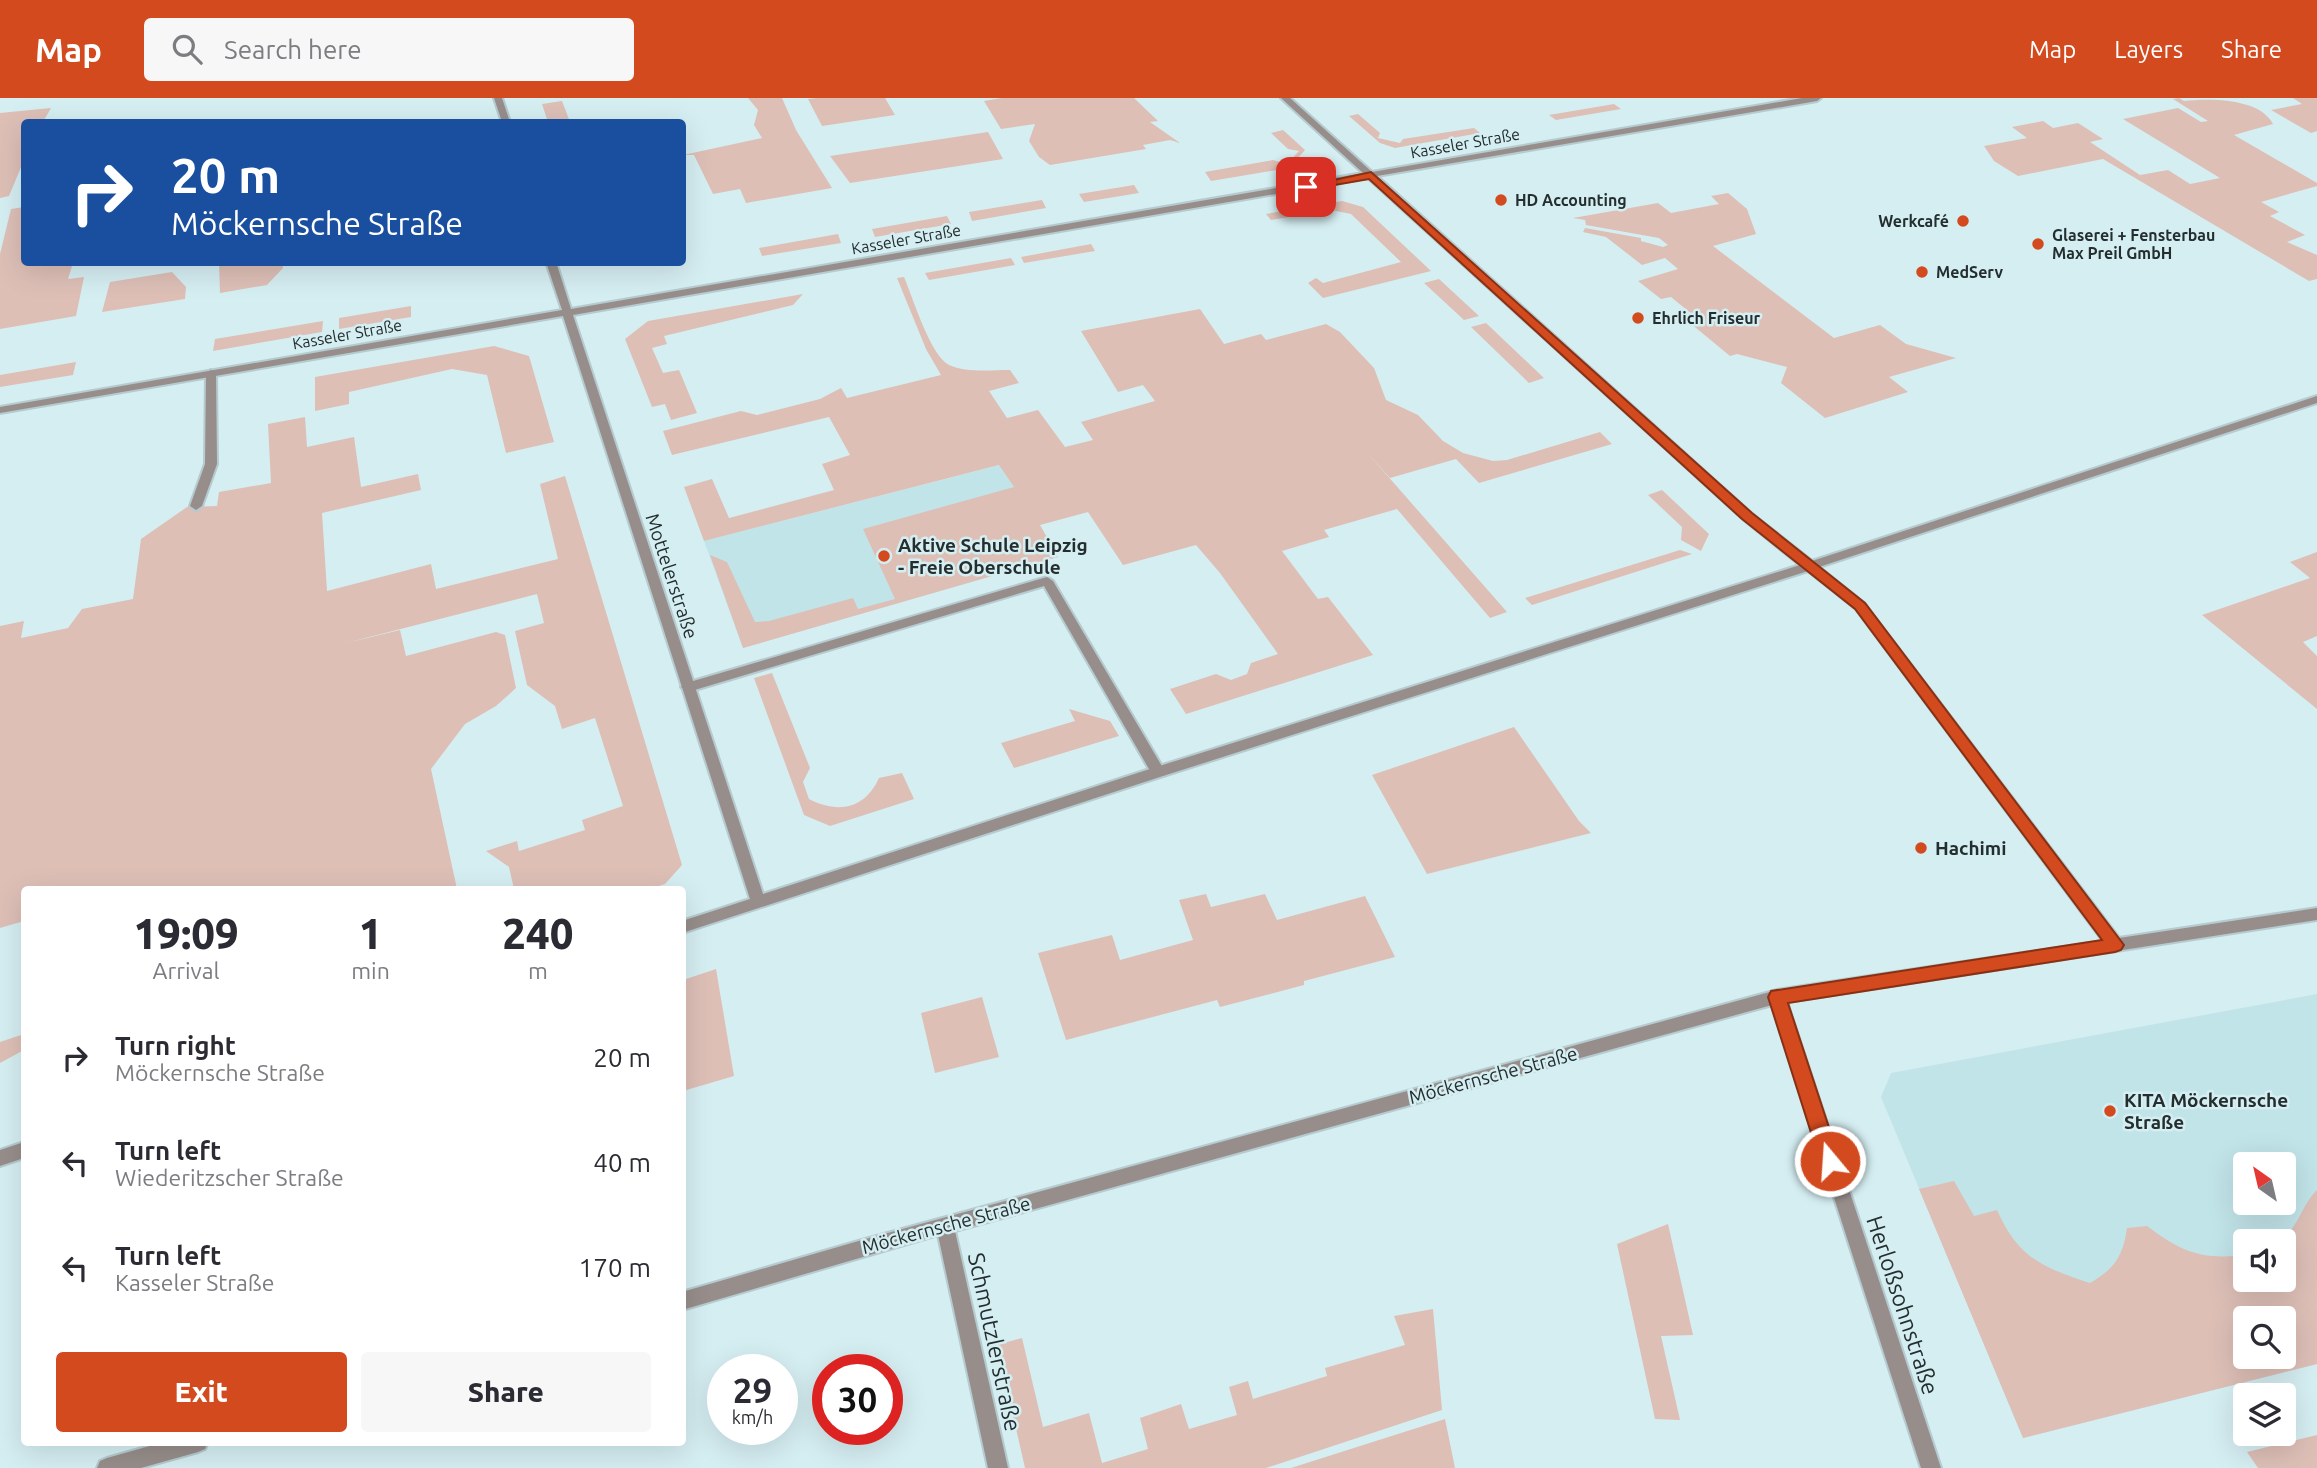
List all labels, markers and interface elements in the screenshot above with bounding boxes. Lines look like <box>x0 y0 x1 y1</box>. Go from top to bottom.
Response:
search box <box>144 18 634 81</box>
icon: search <box>168 30 206 68</box>
text: Map <box>35 31 102 68</box>
text: Search here <box>224 35 362 64</box>
text: Map <box>2029 36 2076 63</box>
text: Layers <box>2114 36 2183 63</box>
text: Share <box>2221 36 2282 63</box>
street label: Kasseler Straße <box>1409 125 1521 161</box>
icon: right <box>56 147 147 238</box>
text: 20 m <box>171 147 280 202</box>
pin <box>1276 157 1336 217</box>
icon: arrive <box>1287 168 1325 206</box>
place label: HD Accounting <box>1515 191 1627 209</box>
marker: HD Accounting <box>1493 192 1509 208</box>
text: Möckernsche Straße <box>171 205 463 241</box>
place label: Werkcafé <box>1878 212 1949 230</box>
marker: Werkcafé <box>1955 213 1971 229</box>
street label: Kasseler Straße <box>850 221 962 257</box>
place label: Glaserei + Fensterbau Max Preil GmbH <box>2052 226 2215 262</box>
marker: Glaserei + Fensterbau Max Preil GmbH <box>2030 236 2046 252</box>
place label: MedServ <box>1936 263 2003 281</box>
marker: MedServ <box>1914 264 1930 280</box>
place label: Ehrlich Friseur <box>1652 309 1761 327</box>
marker: Ehrlich Friseur <box>1630 310 1646 326</box>
street label: Kasseler Straße <box>291 316 403 352</box>
street label: Mottelerstraße <box>641 511 703 641</box>
place label: Aktive Schule Leipzig - Freie Oberschule <box>898 534 1088 578</box>
marker: Aktive Schule Leipzig - Freie Oberschule <box>876 548 892 564</box>
place label: Hachimi <box>1935 837 2006 859</box>
marker: Hachimi <box>1913 840 1929 856</box>
text: 19:09 <box>134 910 239 957</box>
text: 1 <box>359 910 382 957</box>
text: 240 <box>502 910 573 957</box>
text: Arrival <box>153 958 220 983</box>
text: min <box>351 958 390 983</box>
text: m <box>528 958 548 983</box>
text: Turn right <box>115 1031 236 1060</box>
icon: right <box>56 1039 94 1077</box>
street label: Möckernsche Straße <box>1406 1042 1580 1108</box>
text: 20 m <box>593 1043 651 1072</box>
text: Möckernsche Straße <box>115 1060 325 1085</box>
place label: KITA Möckernsche Straße <box>2124 1089 2288 1133</box>
marker: KITA Möckernsche Straße <box>2102 1103 2118 1119</box>
position arrow <box>1793 1124 1867 1198</box>
text: Turn left <box>115 1136 221 1165</box>
icon: left <box>56 1144 94 1182</box>
text: 40 m <box>593 1148 651 1177</box>
north arrow <box>2233 1152 2296 1214</box>
map controls <box>2233 1152 2296 1446</box>
text: Wiederitzscher Straße <box>115 1165 344 1190</box>
street label: Möckernsche Straße <box>859 1192 1033 1258</box>
street label: Herloßsohnstraße <box>1862 1212 1944 1398</box>
button: sound <box>2233 1229 2296 1292</box>
text: Turn left <box>115 1241 221 1270</box>
icon: left <box>56 1249 94 1287</box>
street label: Schmutzlerstraße <box>964 1250 1026 1434</box>
text: 170 m <box>579 1253 651 1282</box>
text: Kasseler Straße <box>115 1270 274 1295</box>
button: search <box>2233 1306 2296 1369</box>
button: Exit <box>56 1352 347 1432</box>
button: Share <box>361 1352 651 1432</box>
speed limit sign: 30 <box>812 1354 903 1445</box>
text: 29 <box>733 1370 772 1410</box>
button: layers <box>2233 1383 2296 1446</box>
text: km/h <box>732 1407 773 1427</box>

